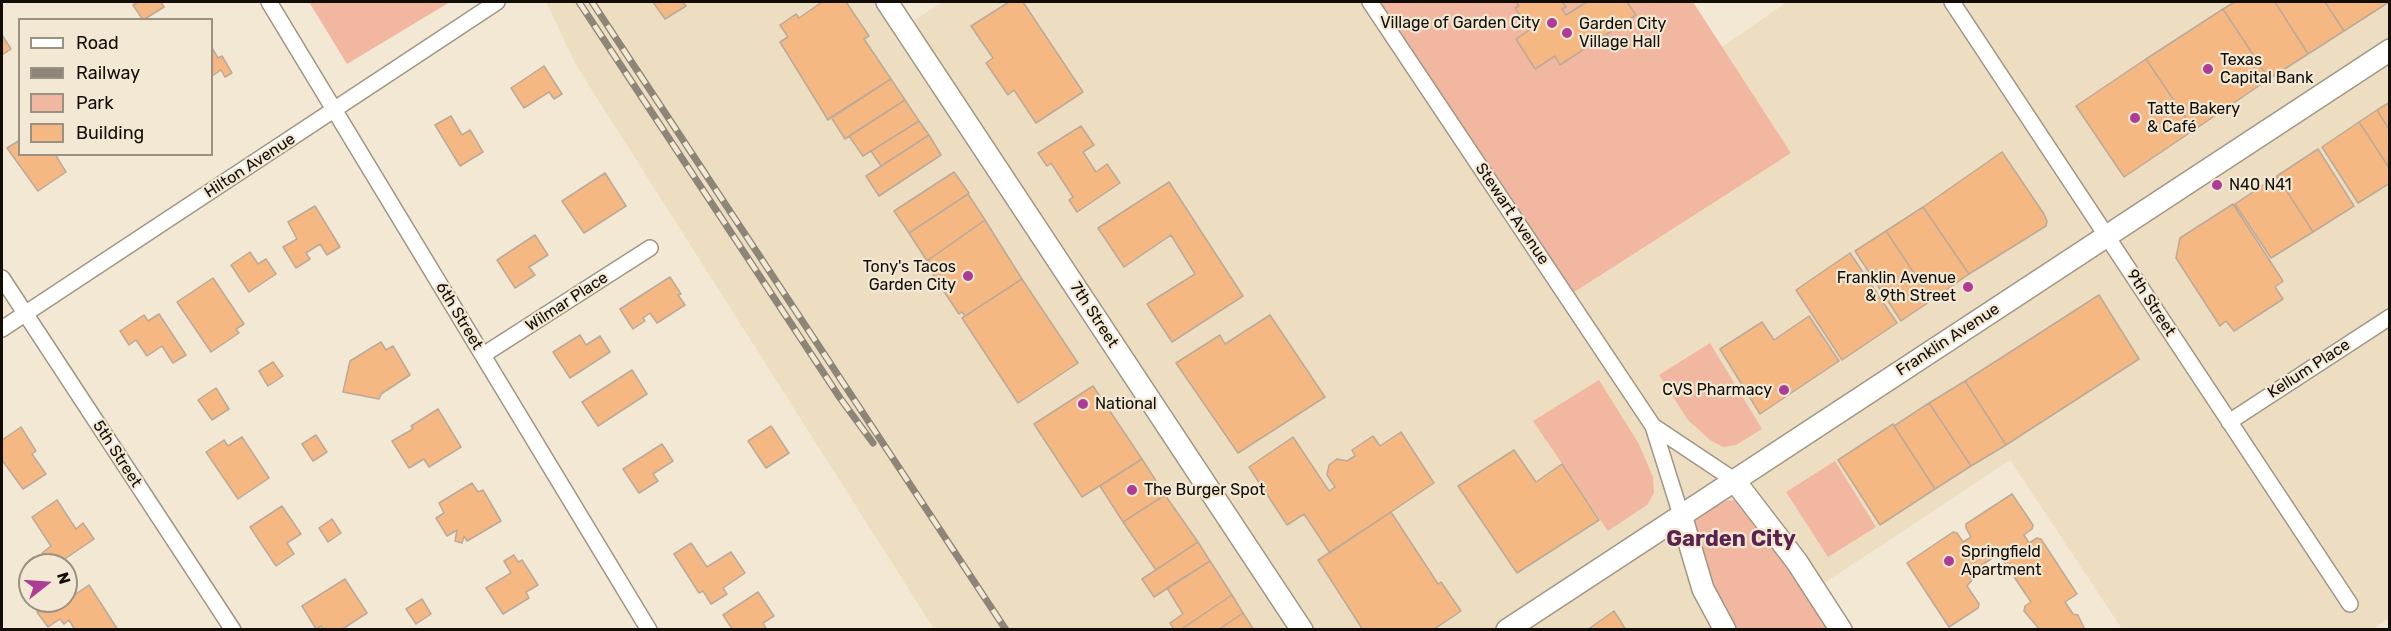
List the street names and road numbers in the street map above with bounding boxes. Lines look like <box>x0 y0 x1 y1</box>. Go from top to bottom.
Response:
street label: Hilton Avenue <box>201 130 299 202</box>
street label: Stewart Avenue <box>1471 159 1553 269</box>
street label: 9th Street <box>2122 266 2180 340</box>
street label: Wilmar Place <box>522 268 612 336</box>
street label: 6th Street <box>431 279 487 353</box>
street label: 7th Street <box>1066 279 1122 351</box>
street label: Franklin Avenue <box>1893 299 2003 381</box>
street label: Kellum Place <box>2264 335 2354 403</box>
street label: 5th Street <box>88 417 146 491</box>

